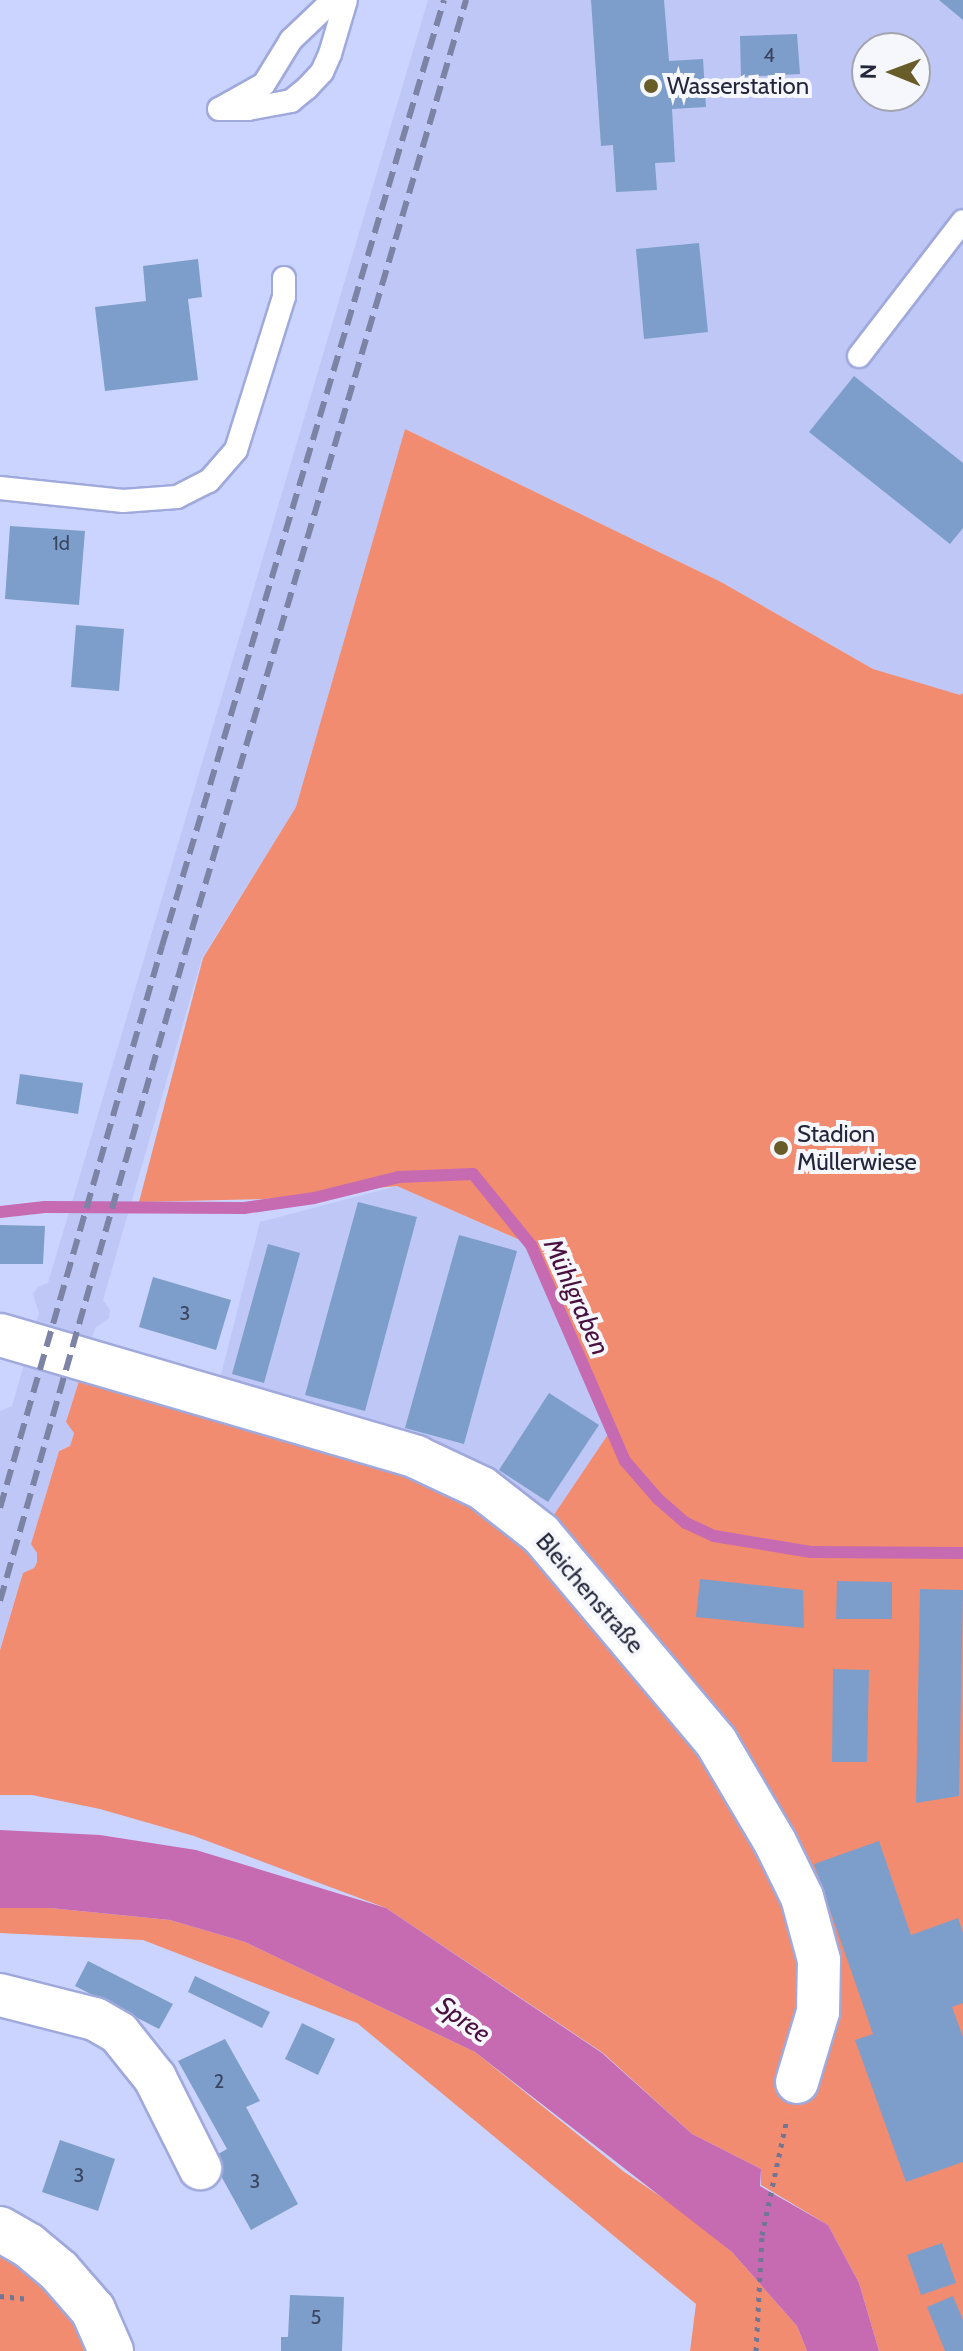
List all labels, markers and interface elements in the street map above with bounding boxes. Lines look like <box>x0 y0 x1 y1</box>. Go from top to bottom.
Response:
north arrow <box>851 32 931 112</box>
house number: 4 <box>763 43 775 67</box>
text: N <box>855 64 882 80</box>
place label: Wasserstation <box>667 72 809 100</box>
marker: Wasserstation <box>642 77 660 95</box>
house number: 1d <box>52 531 70 555</box>
place label: Stadion Müllerwiese <box>797 1120 917 1176</box>
marker: Stadion Müllerwiese <box>772 1139 790 1157</box>
water label: Mühlgraben <box>537 1234 615 1360</box>
house number: 3 <box>180 1301 190 1325</box>
street label: Bleichenstraße <box>530 1527 650 1659</box>
water label: Spree <box>430 1990 496 2050</box>
house number: 2 <box>214 2069 224 2093</box>
house number: 3 <box>74 2163 84 2187</box>
house number: 3 <box>250 2169 260 2193</box>
house number: 5 <box>311 2305 321 2329</box>

